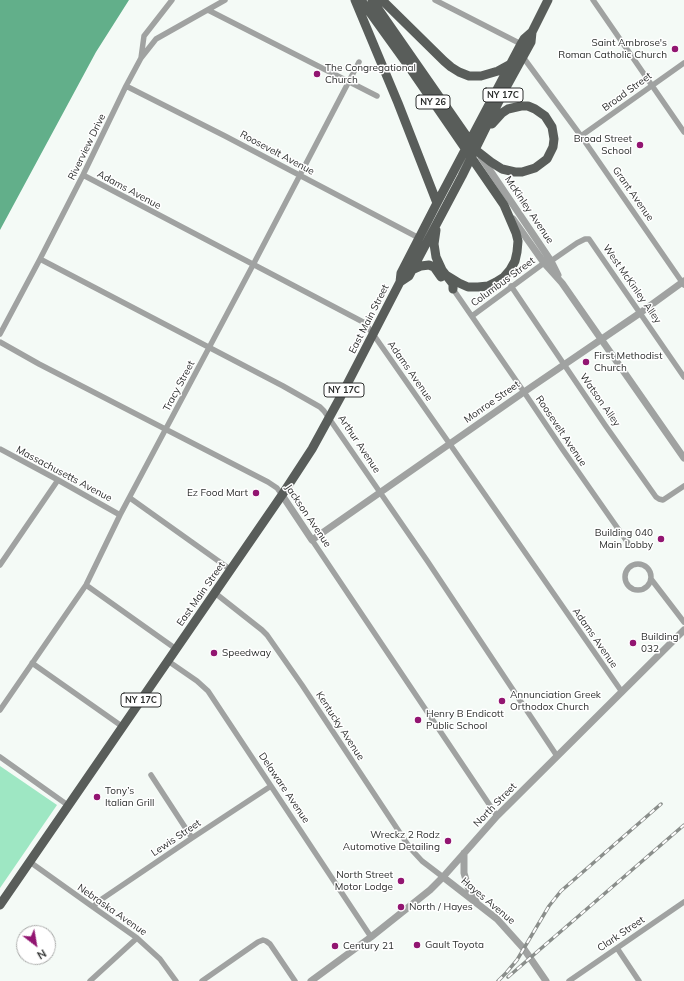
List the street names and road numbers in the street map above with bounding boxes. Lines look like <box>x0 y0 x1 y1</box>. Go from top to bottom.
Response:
street label: Broad Street <box>600 70 654 114</box>
road number: NY 17C <box>483 88 523 102</box>
road number: NY 26 <box>416 95 450 109</box>
street label: Riverview Drive <box>66 112 108 182</box>
street label: Roosevelt Avenue <box>238 128 316 178</box>
street label: Grant Avenue <box>610 164 656 224</box>
street label: Adams Avenue <box>95 168 163 212</box>
street label: McKinley Avenue <box>502 174 556 246</box>
street label: West McKinley Alley <box>600 242 664 326</box>
street label: Columbus Street <box>469 255 537 309</box>
street label: East Main Street <box>346 282 392 356</box>
street label: Adams Avenue <box>385 339 435 403</box>
street label: Tracy Street <box>161 359 197 413</box>
street label: Watson Alley <box>577 371 623 429</box>
street label: Monroe Street <box>462 378 522 426</box>
road number: NY 17C <box>324 383 364 397</box>
street label: Roosevelt Avenue <box>533 393 589 469</box>
street label: Arthur Avenue <box>335 413 383 475</box>
street label: Massachusetts Avenue <box>14 444 114 504</box>
street label: Jackson Avenue <box>283 482 333 550</box>
street label: East Main Street <box>174 559 228 629</box>
street label: Adams Avenue <box>570 606 620 670</box>
street label: Kentucky Avenue <box>313 689 367 763</box>
road number: NY 17C <box>121 693 161 707</box>
street label: Delaware Avenue <box>256 751 312 825</box>
street label: North Street <box>471 780 519 830</box>
street label: Lewis Street <box>149 817 203 859</box>
street label: Hayes Avenue <box>459 875 517 927</box>
street label: Nebraska Avenue <box>75 882 149 938</box>
street label: Clark Street <box>595 914 647 954</box>

